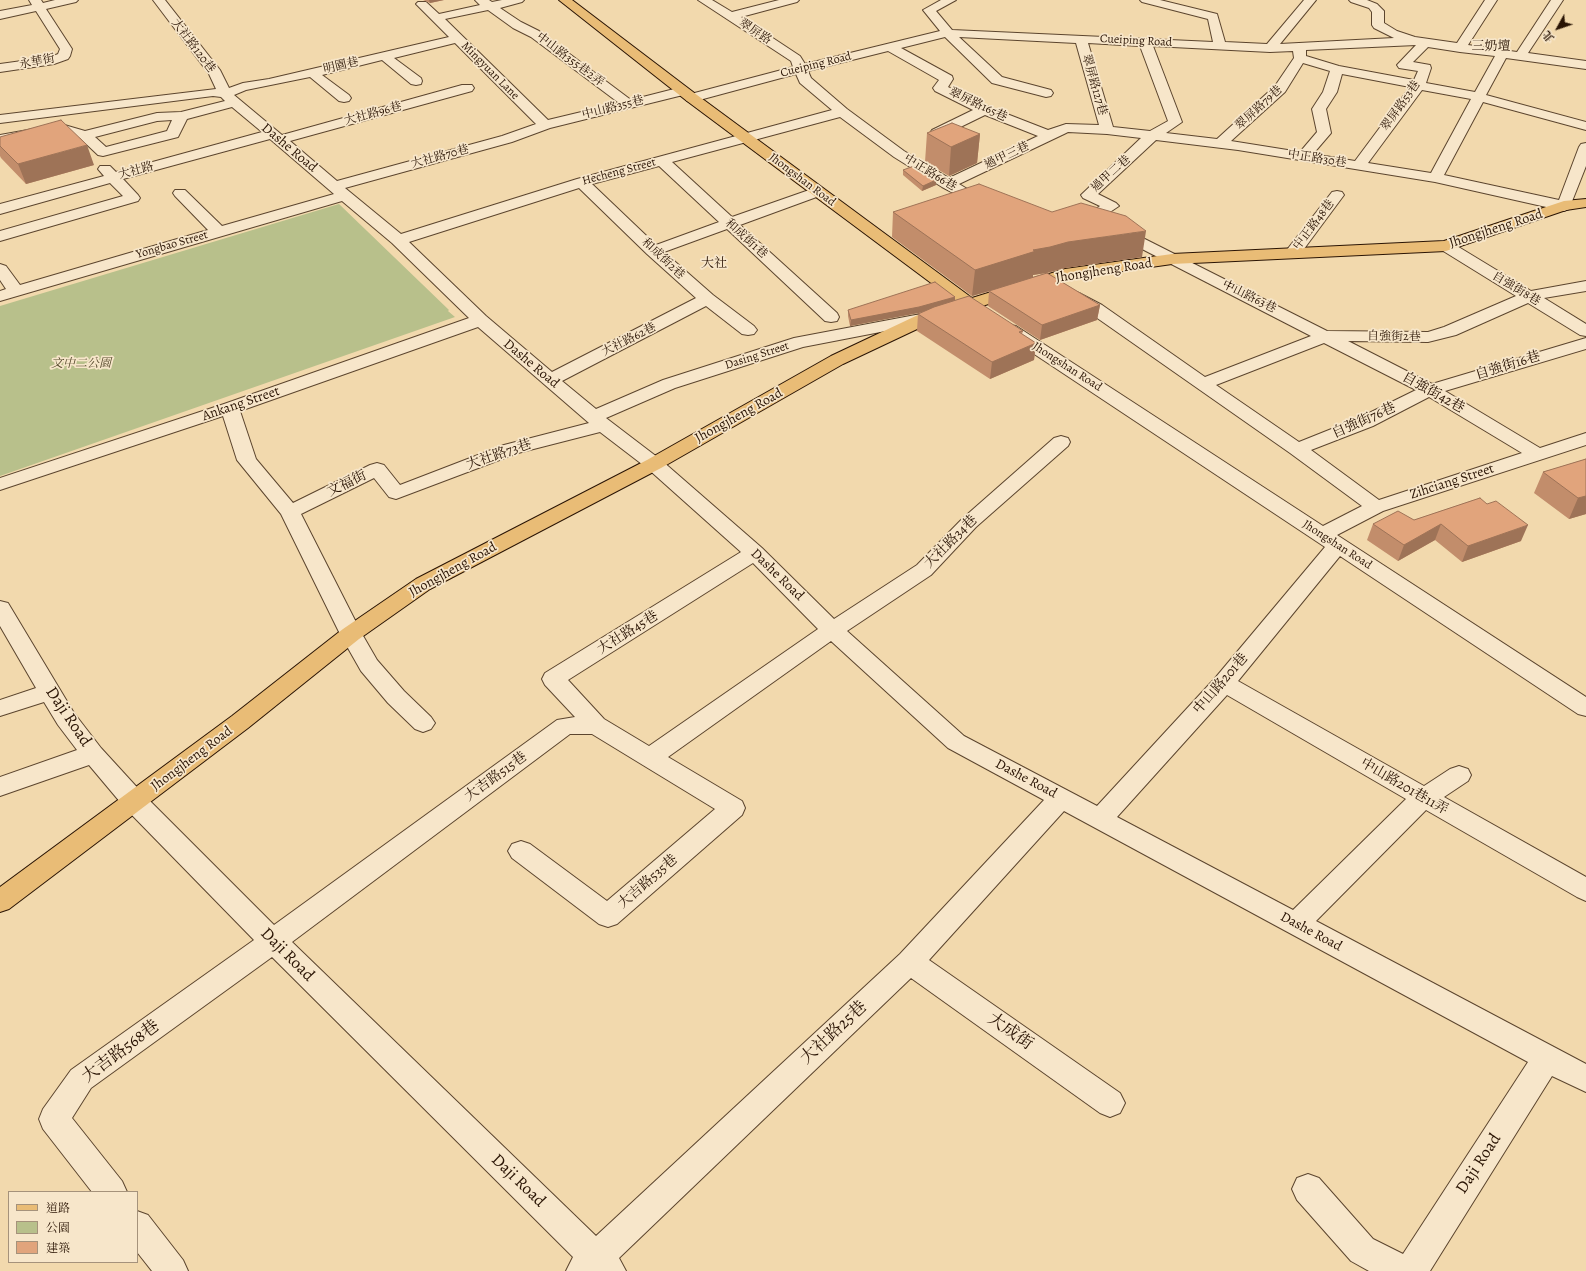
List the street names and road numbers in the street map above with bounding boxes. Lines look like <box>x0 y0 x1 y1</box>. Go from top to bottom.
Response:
street label: 大社路120巷 <box>168 16 218 76</box>
street label: 翠屏路 <box>736 16 774 48</box>
street label: 中山路355巷2弄 <box>533 30 607 90</box>
street label: Cueiping Road <box>1099 32 1173 50</box>
street label: Mingyuan Lane <box>458 39 522 103</box>
street label: Cueiping Road <box>779 49 853 81</box>
street label: 永華街 <box>18 52 56 72</box>
street label: 翠屏路127巷 <box>1078 53 1110 117</box>
street label: 明園巷 <box>322 55 360 77</box>
street label: 翠屏路53巷 <box>1378 78 1424 134</box>
street label: 翠屏路79巷 <box>1233 83 1285 133</box>
street label: 翠屏路165巷 <box>946 85 1010 125</box>
street label: 中山路355巷 <box>581 93 645 123</box>
street label: 大社路96巷 <box>343 99 403 129</box>
street label: Dashe Road <box>258 120 320 176</box>
street label: 過甲三巷 <box>982 139 1032 173</box>
street label: 大社路70巷 <box>409 142 471 172</box>
street label: 中正路30巷 <box>1287 147 1347 171</box>
street label: Jhongshan Road <box>766 150 838 210</box>
street label: 中正路66巷 <box>901 152 959 194</box>
street label: 過甲二巷 <box>1088 153 1134 195</box>
street label: Hecheng Street <box>581 155 657 189</box>
street label: 大社路 <box>117 159 155 183</box>
street label: 中正路48巷 <box>1290 197 1338 253</box>
street label: Jhongjheng Road <box>1447 206 1545 252</box>
street label: 和成街1巷 <box>722 216 770 262</box>
street label: Yongbao Street <box>134 228 210 262</box>
street label: 和成街2巷 <box>638 235 688 283</box>
street label: Jhongjheng Road <box>1055 255 1153 287</box>
street label: 自強街8巷 <box>1489 269 1543 309</box>
street label: 中山路63巷 <box>1220 278 1278 316</box>
street label: 大社路62巷 <box>599 320 659 360</box>
street label: 自強街2巷 <box>1367 329 1421 345</box>
street label: Dashe Road <box>500 336 562 392</box>
street label: Dasing Street <box>723 339 791 373</box>
street label: Jhongshan Road <box>1030 339 1104 395</box>
street label: 自強街16巷 <box>1473 348 1543 384</box>
street label: 自強街42巷 <box>1399 369 1467 417</box>
street label: Ankang Street <box>200 383 282 425</box>
street label: Jhongjheng Road <box>692 385 786 447</box>
street label: 自強街76巷 <box>1329 399 1399 443</box>
street label: 大社路73巷 <box>464 436 534 474</box>
street label: Zihciang Street <box>1408 460 1496 504</box>
street label: 文福街 <box>324 467 370 501</box>
street label: 大社路34巷 <box>921 512 981 572</box>
street label: Jhongshan Road <box>1300 517 1374 573</box>
street label: Jhongjheng Road <box>406 539 500 601</box>
street label: Dashe Road <box>747 545 807 605</box>
street label: 大社路45巷 <box>595 608 661 658</box>
street label: 中山路201巷 <box>1190 650 1252 718</box>
street label: Daji Road <box>41 683 95 751</box>
street label: Jhongjheng Road <box>148 723 236 795</box>
street label: 大吉路515巷 <box>462 749 530 805</box>
street label: 中山路201巷11弄 <box>1357 755 1451 819</box>
street label: Dashe Road <box>992 756 1060 802</box>
street label: 大吉路535巷 <box>615 851 681 913</box>
street label: Dashe Road <box>1277 909 1345 955</box>
street label: Daji Road <box>256 924 318 986</box>
street label: 大社路25巷 <box>797 997 871 1069</box>
street label: 大成街 <box>983 1009 1037 1055</box>
street label: 大吉路568巷 <box>78 1016 164 1088</box>
street label: Daji Road <box>1452 1130 1506 1198</box>
street label: Daji Road <box>487 1150 549 1212</box>

